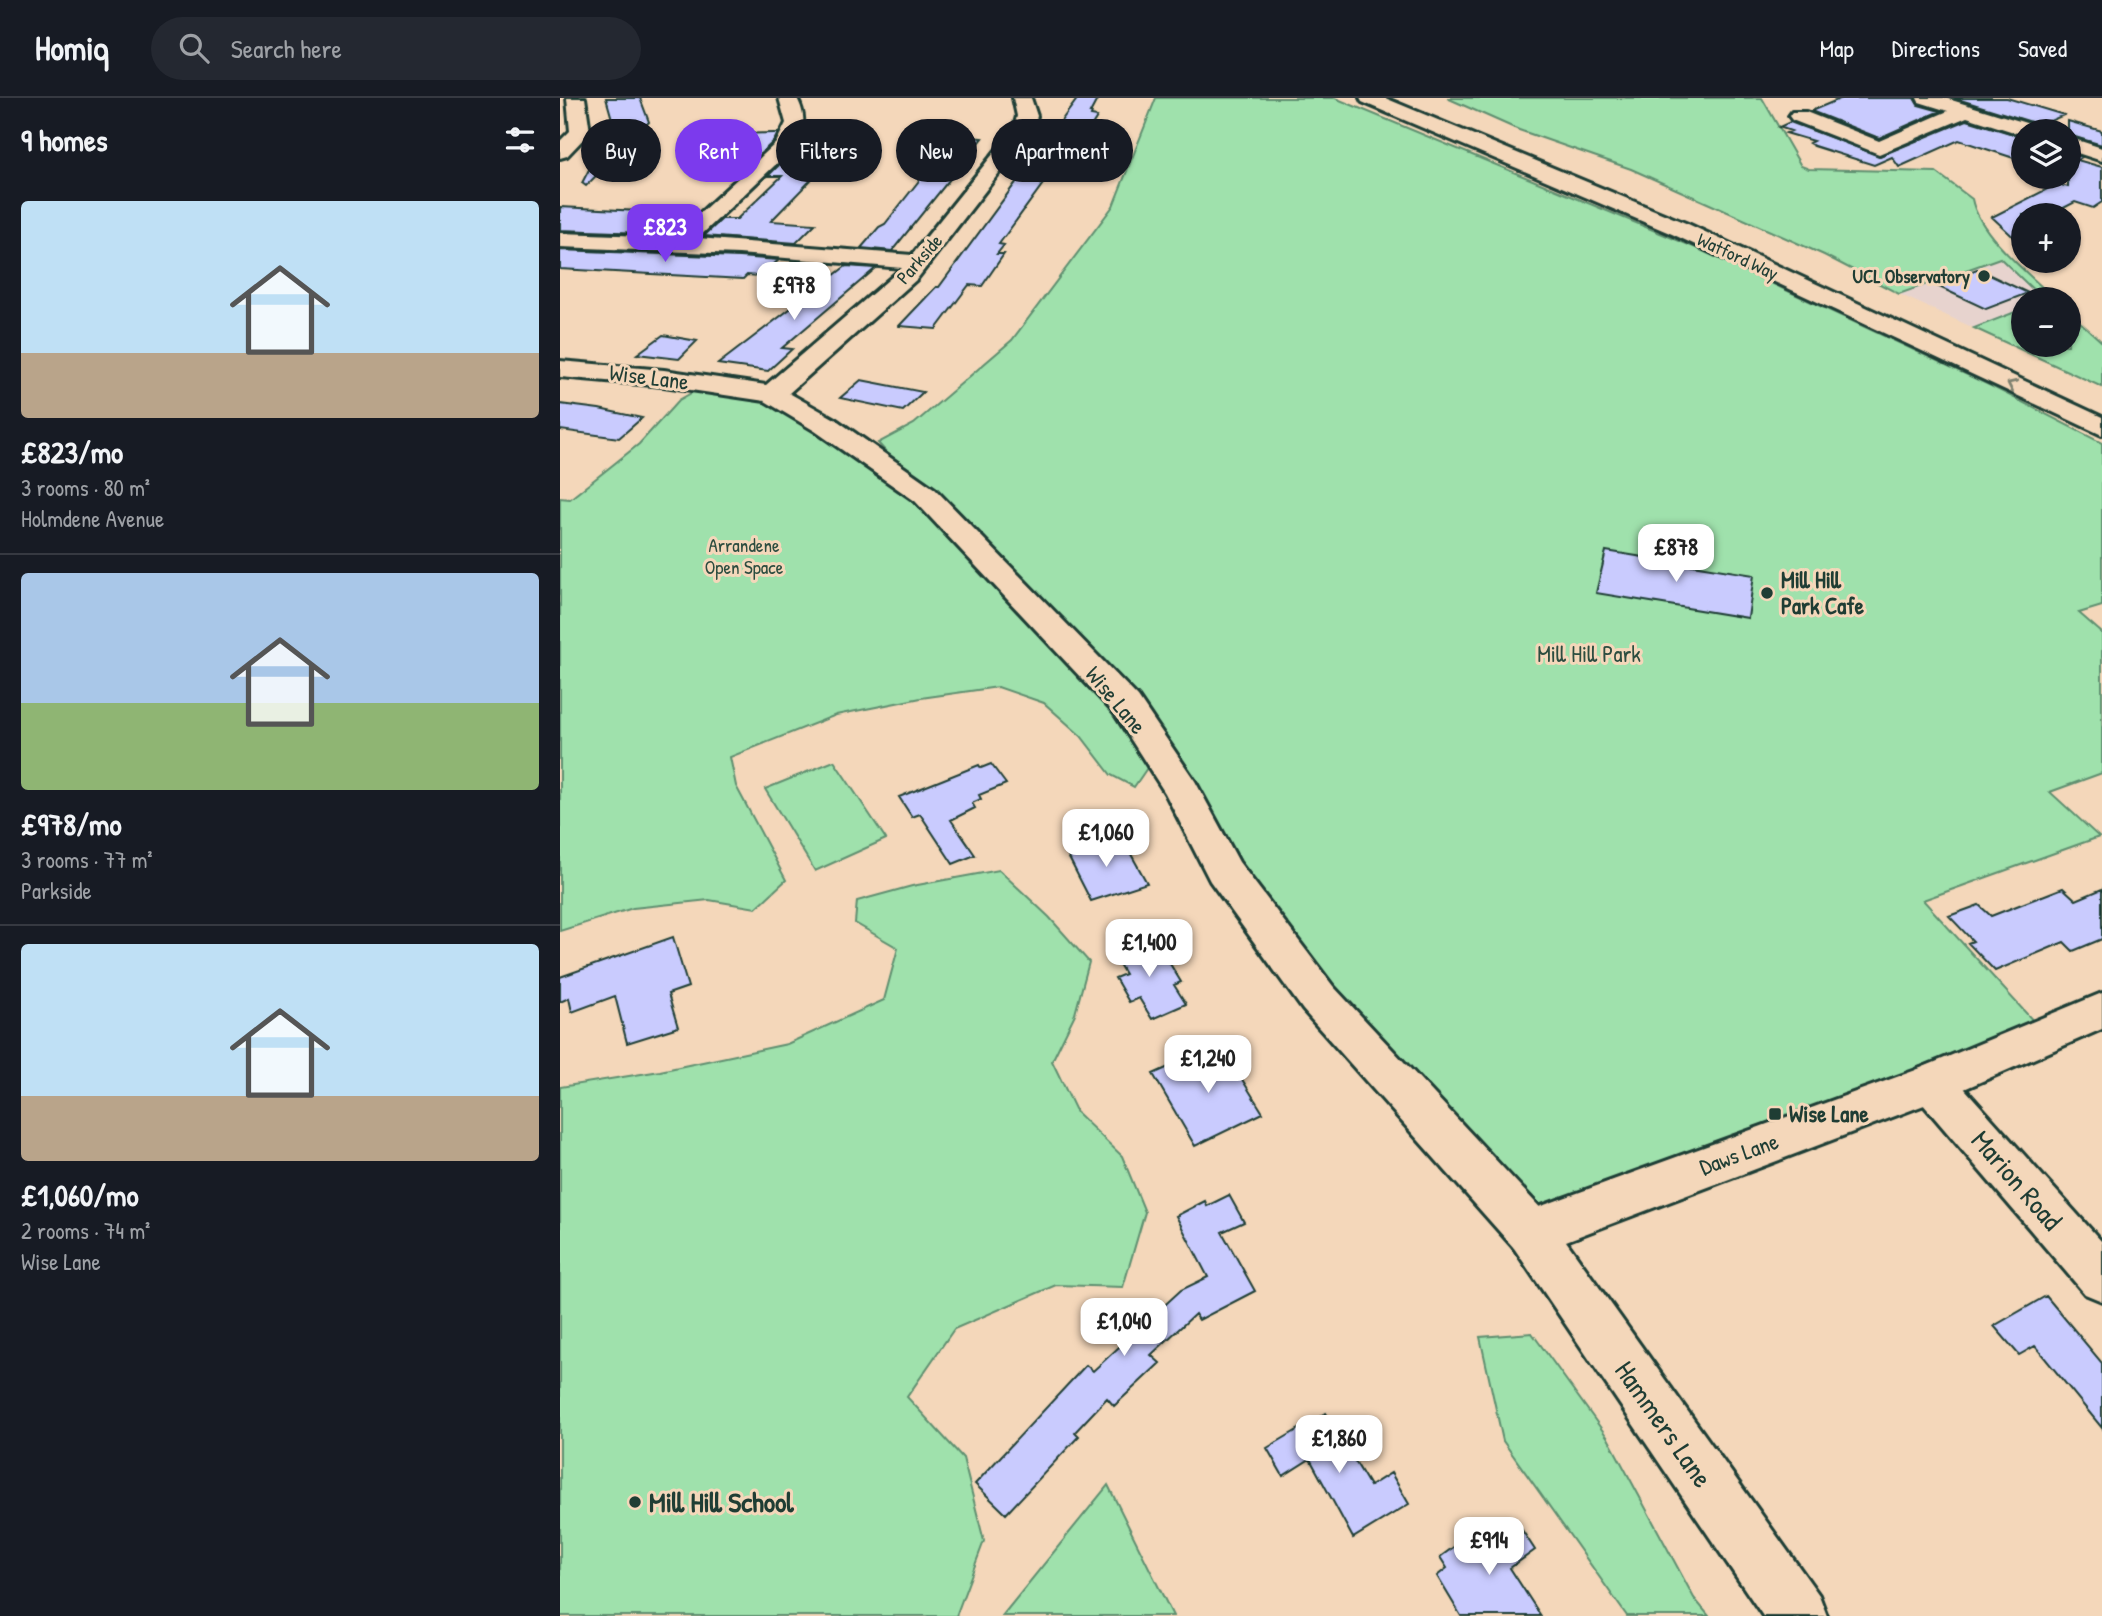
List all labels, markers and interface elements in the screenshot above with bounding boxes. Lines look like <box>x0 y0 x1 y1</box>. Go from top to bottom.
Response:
search box <box>151 17 641 80</box>
text: Homiq <box>35 26 109 70</box>
icon: search <box>175 29 213 67</box>
text: Search here <box>231 31 342 66</box>
text: Map <box>1820 32 1854 64</box>
text: Directions <box>1892 32 1980 64</box>
text: Saved <box>2018 32 2067 64</box>
chip: Buy <box>581 119 661 182</box>
chip: Rent <box>675 119 762 182</box>
chip: Filters <box>776 119 882 182</box>
chip: New <box>896 119 977 182</box>
chip: Apartment <box>991 119 1133 182</box>
map controls <box>2011 119 2081 357</box>
button: layers <box>2011 119 2081 189</box>
text: 9 homes <box>21 120 108 160</box>
icon: filters <box>501 121 539 159</box>
button: + <box>2011 203 2081 273</box>
pin: £823 <box>624 204 706 264</box>
text: £823 <box>643 211 687 242</box>
street label: Watford Way <box>1693 226 1783 286</box>
street label: Parkside <box>890 228 948 290</box>
icon: home <box>217 247 343 373</box>
pin: £978 <box>753 262 835 322</box>
place label: UCL Observatory <box>1853 263 1970 290</box>
marker: UCL Observatory <box>1976 268 1992 284</box>
text: £978 <box>773 269 815 300</box>
button: − <box>2011 287 2081 357</box>
street label: Wise Lane <box>608 356 691 397</box>
one-way arrow <box>2007 379 2019 393</box>
text: £823/mo <box>21 432 123 472</box>
text: 3 rooms · 80 m² <box>21 472 150 503</box>
text: Holmdene Avenue <box>21 503 164 534</box>
pin: £878 <box>1635 524 1717 584</box>
text: £878 <box>1654 531 1698 562</box>
park label: Arrandene Open Space <box>705 532 784 580</box>
place label: Mill Hill Park Cafe <box>1781 564 1865 621</box>
marker: Mill Hill Park Cafe <box>1759 585 1775 601</box>
icon: home <box>217 619 343 745</box>
park label: Mill Hill Park <box>1537 638 1641 669</box>
street label: Wise Lane <box>1079 659 1154 740</box>
text: £978/mo <box>21 804 122 844</box>
pin: £1,060 <box>1049 810 1163 869</box>
text: £1,060 <box>1078 816 1134 847</box>
text: 3 rooms · 77 m² <box>21 844 153 875</box>
text: Parkside <box>21 875 92 906</box>
pin: £1,400 <box>1092 920 1206 979</box>
text: £1,400 <box>1122 926 1176 957</box>
icon: home <box>217 990 343 1116</box>
pin: £1,240 <box>1151 1035 1265 1095</box>
text: £1,240 <box>1180 1042 1236 1073</box>
place label: Wise Lane <box>1789 1098 1870 1129</box>
marker: Wise Lane <box>1767 1106 1783 1122</box>
street label: Marion Road <box>1963 1122 2071 1238</box>
street label: Daws Lane <box>1695 1125 1783 1182</box>
text: £1,060/mo <box>21 1175 138 1215</box>
text: 2 rooms · 74 m² <box>21 1215 150 1246</box>
text: Wise Lane <box>21 1246 101 1277</box>
pin: £1,040 <box>1067 1298 1181 1358</box>
text: £1,040 <box>1097 1305 1151 1336</box>
street label: Hammers Lane <box>1606 1353 1722 1495</box>
pin: £1,860 <box>1282 1416 1396 1475</box>
text: £1,860 <box>1311 1422 1367 1453</box>
place label: Mill Hill School <box>649 1483 794 1521</box>
marker: Mill Hill School <box>627 1494 643 1510</box>
pin: £914 <box>1448 1518 1530 1577</box>
text: £914 <box>1470 1524 1508 1555</box>

